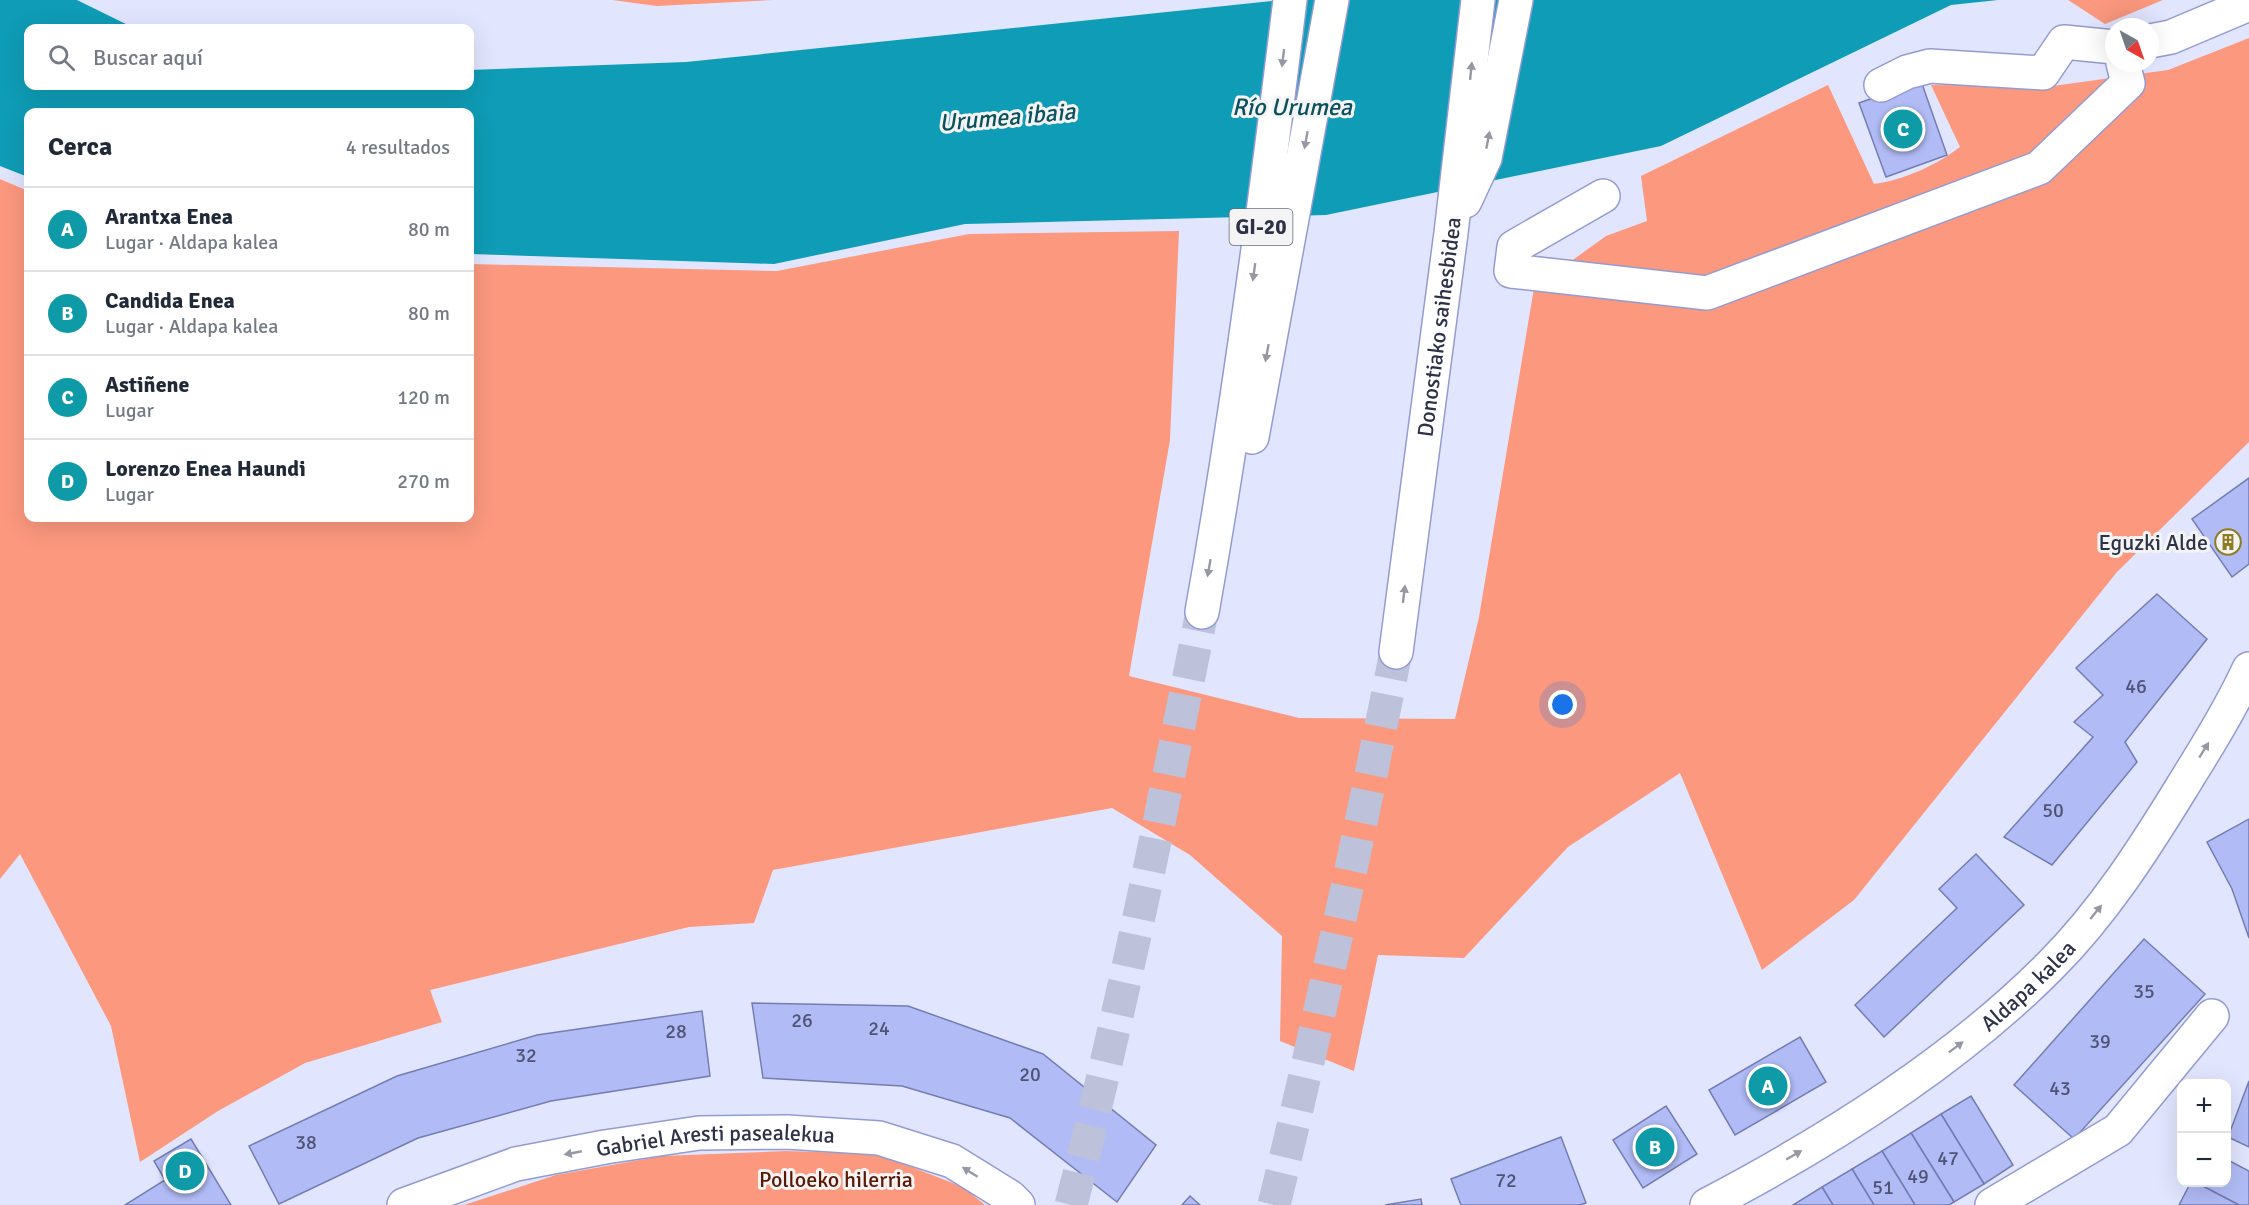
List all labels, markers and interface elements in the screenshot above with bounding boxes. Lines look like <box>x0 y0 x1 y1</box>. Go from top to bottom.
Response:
north arrow <box>2105 18 2159 72</box>
search box <box>24 24 474 90</box>
icon: search <box>45 41 78 74</box>
text: Buscar aquí <box>93 44 203 71</box>
one-way arrow <box>1278 49 1287 68</box>
one-way arrow <box>1466 61 1476 80</box>
water label: Río Urumea <box>1232 92 1353 122</box>
water label: Urumea ibaia <box>938 96 1077 138</box>
pin: C <box>1884 106 1922 152</box>
one-way arrow <box>1484 130 1493 149</box>
text: Cerca <box>48 131 112 163</box>
one-way arrow <box>1301 131 1310 150</box>
text: 4 resultados <box>346 135 450 160</box>
text: Arantxa Enea <box>105 203 233 230</box>
road number: GI-20 <box>1230 209 1292 245</box>
street label: Donostiako saihesbidea <box>1411 215 1467 438</box>
text: A <box>61 217 74 242</box>
text: 80 m <box>408 217 450 242</box>
text: Lugar · Aldapa kalea <box>105 230 279 255</box>
one-way arrow <box>1249 263 1258 282</box>
text: Candida Enea <box>105 287 235 314</box>
text: B <box>61 301 74 326</box>
text: 80 m <box>408 301 450 326</box>
text: Lugar · Aldapa kalea <box>105 314 279 339</box>
one-way arrow <box>1262 343 1271 362</box>
text: Astiñene <box>105 371 190 398</box>
text: C <box>61 385 74 410</box>
text: 120 m <box>397 385 450 410</box>
text: Lugar <box>105 398 154 423</box>
text: Lorenzo Enea Haundi <box>105 455 306 482</box>
text: D <box>61 469 74 494</box>
text: 270 m <box>397 469 450 494</box>
text: Lugar <box>105 482 154 507</box>
building icon: Eguzki Alde <box>2213 527 2243 557</box>
place label: Eguzki Alde <box>2098 529 2208 556</box>
one-way arrow <box>1204 559 1213 578</box>
one-way arrow <box>1399 585 1409 604</box>
house number: 46 <box>2125 674 2147 699</box>
your location <box>1548 690 1577 719</box>
one-way arrow <box>2199 742 2210 758</box>
house number: 50 <box>2042 798 2064 823</box>
one-way arrow <box>2089 905 2102 920</box>
street label: Aldapa kalea <box>1975 935 2081 1037</box>
house number: 35 <box>2133 979 2155 1004</box>
house number: 26 <box>791 1008 813 1033</box>
house number: 24 <box>868 1016 890 1041</box>
house number: 28 <box>665 1019 687 1044</box>
house number: 39 <box>2089 1029 2111 1054</box>
one-way arrow <box>1947 1041 1963 1053</box>
house number: 32 <box>515 1043 537 1068</box>
house number: 20 <box>1019 1062 1041 1087</box>
pin: A <box>1748 1064 1788 1108</box>
house number: 43 <box>2049 1076 2071 1101</box>
map controls <box>2177 1079 2231 1187</box>
button: + <box>2177 1079 2231 1133</box>
street label: Gabriel Aresti pasealekua <box>594 1119 836 1162</box>
pin: B <box>1636 1124 1674 1170</box>
house number: 38 <box>295 1130 317 1155</box>
button: − <box>2177 1133 2231 1187</box>
house number: 47 <box>1937 1146 1959 1171</box>
pin: D <box>166 1148 204 1194</box>
one-way arrow <box>564 1149 583 1158</box>
one-way arrow <box>1786 1150 1803 1160</box>
house number: 49 <box>1907 1164 1929 1189</box>
park label: Polloeko hilerria <box>759 1166 913 1193</box>
one-way arrow <box>962 1167 978 1178</box>
house number: 72 <box>1495 1168 1517 1193</box>
house number: 51 <box>1872 1175 1894 1200</box>

